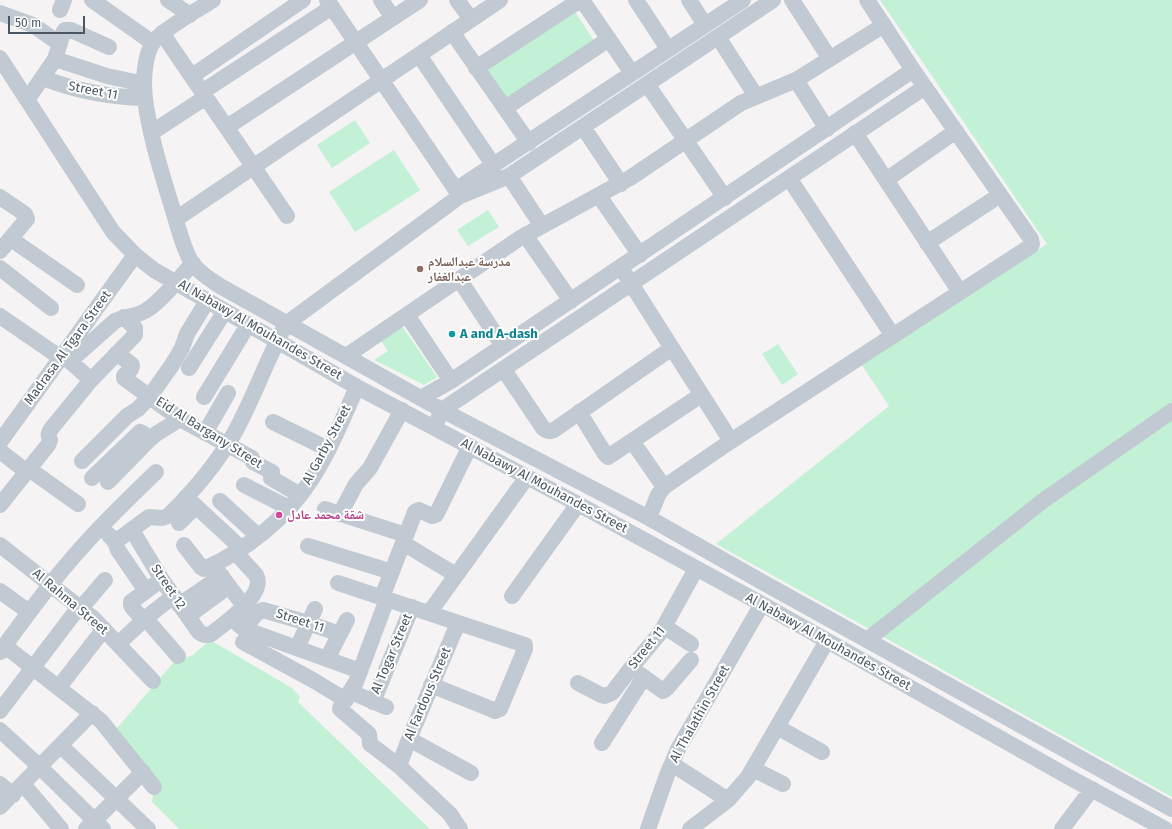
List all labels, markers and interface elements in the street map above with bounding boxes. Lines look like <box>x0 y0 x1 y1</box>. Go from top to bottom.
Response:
scale bar <box>10 8 87 34</box>
text: 50 m <box>15 16 41 30</box>
street label: Street 11 <box>67 79 119 103</box>
place label: مدرسة عبدالسلام عبدالغفار <box>428 254 511 285</box>
marker: مدرسة عبدالسلام عبدالغفار <box>415 264 425 274</box>
street label: Al Nabawy Al Mouhandes Street <box>175 277 345 383</box>
street label: Madrasa Al Tgara Street <box>21 288 115 408</box>
place label: A and A-dash <box>460 326 538 342</box>
marker: A and A-dash <box>447 329 457 339</box>
street label: Eid Al Bargany Street <box>153 394 265 472</box>
street label: Al Garby Street <box>300 403 354 487</box>
street label: Al Nabawy Al Mouhandes Street <box>458 435 630 537</box>
place label: شقة محمد عادل <box>287 507 364 523</box>
marker: شقة محمد عادل <box>274 510 284 520</box>
street label: Street 12 <box>147 562 189 612</box>
street label: Al Rahma Street <box>29 566 111 638</box>
street label: Al Nabawy Al Mouhandes Street <box>743 590 913 694</box>
street label: Street 11 <box>274 606 326 636</box>
street label: Al Togar Street <box>368 612 416 696</box>
street label: Street 11 <box>625 624 669 672</box>
street label: Al Fardous Street <box>401 645 455 743</box>
street label: Al Thalathin Street <box>667 663 733 765</box>

